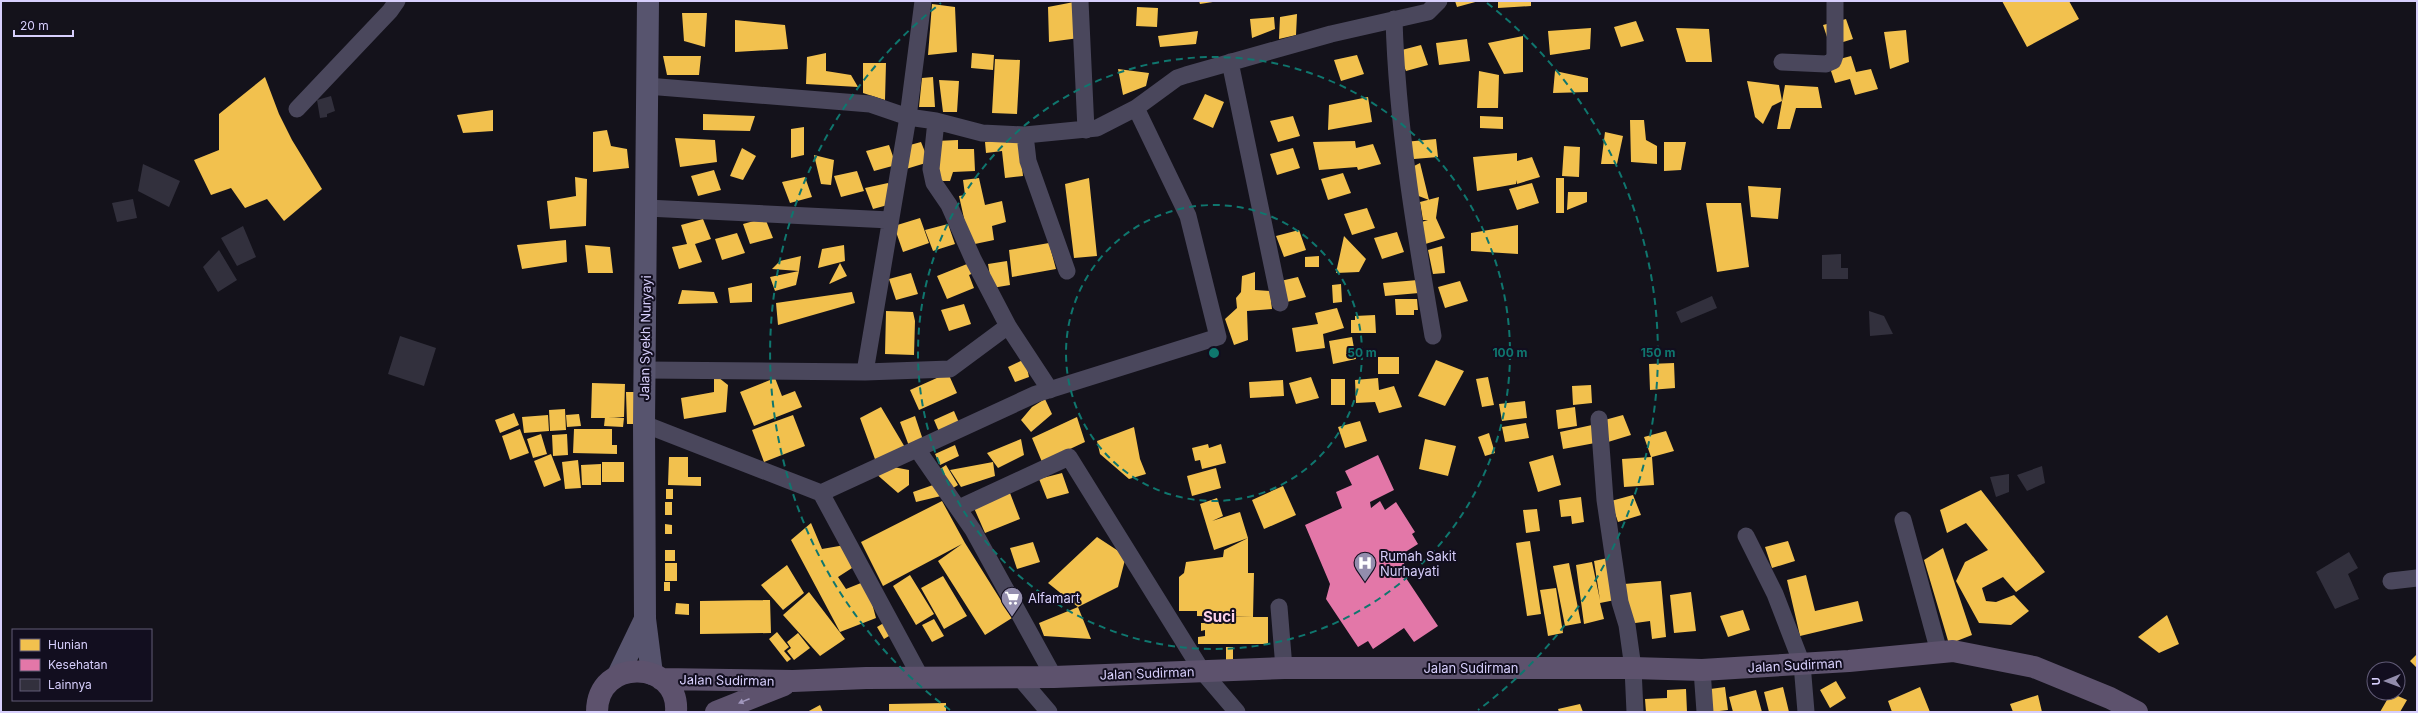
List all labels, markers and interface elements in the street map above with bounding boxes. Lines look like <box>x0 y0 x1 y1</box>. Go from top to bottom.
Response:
scale bar <box>14 12 73 38</box>
text: 20 m <box>20 18 49 33</box>
street label: Jalan Syekh Nuryayi <box>636 275 654 401</box>
text: 50 m <box>1347 345 1377 360</box>
text: 100 m <box>1492 345 1528 360</box>
text: 150 m <box>1641 345 1675 360</box>
centre of rings <box>1207 346 1221 360</box>
place label: Rumah Sakit Nurhayati <box>1380 548 1456 579</box>
hospital icon: Rumah Sakit Nurhayati <box>1352 550 1378 583</box>
supermarket icon: Alfamart <box>999 585 1025 618</box>
place label: Alfamart <box>1028 590 1080 606</box>
district label: Suci <box>1203 607 1235 626</box>
legend <box>12 629 152 701</box>
text: Hunian <box>48 637 88 652</box>
street label: Jalan Sudirman <box>1747 655 1843 675</box>
text: Kesehatan <box>48 657 108 672</box>
street label: Jalan Sudirman <box>1423 660 1519 676</box>
north arrow <box>2366 661 2406 701</box>
street label: Jalan Sudirman <box>1099 663 1195 683</box>
street label: Jalan Sudirman <box>679 671 775 689</box>
text: Lainnya <box>48 677 92 692</box>
text: U <box>2369 677 2383 685</box>
one-way arrow <box>737 698 749 704</box>

